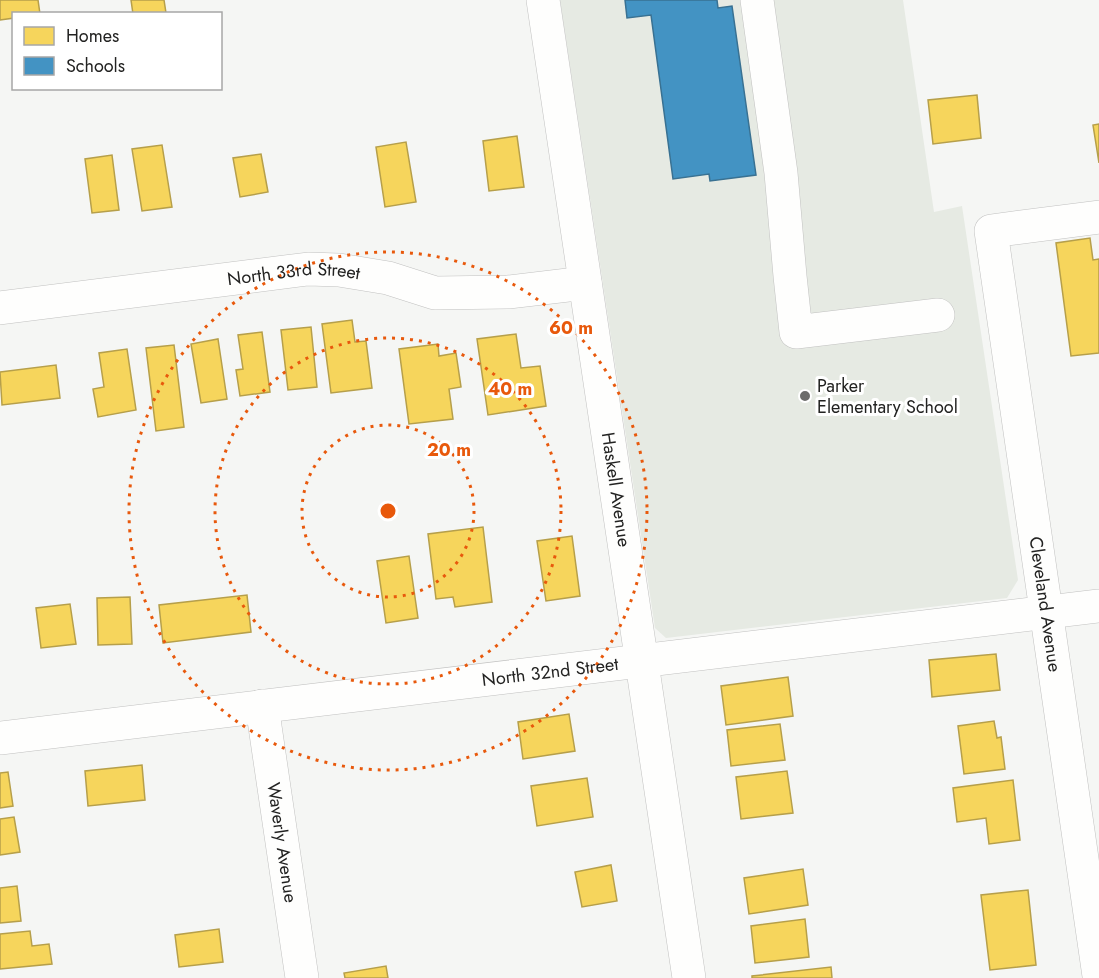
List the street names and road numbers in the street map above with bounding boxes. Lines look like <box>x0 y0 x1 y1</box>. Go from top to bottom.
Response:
street label: North 33rd Street <box>226 256 363 292</box>
street label: Haskell Avenue <box>595 431 637 549</box>
street label: Cleveland Avenue <box>1022 535 1068 674</box>
street label: North 32nd Street <box>480 651 620 693</box>
street label: Waverly Avenue <box>260 781 304 904</box>

